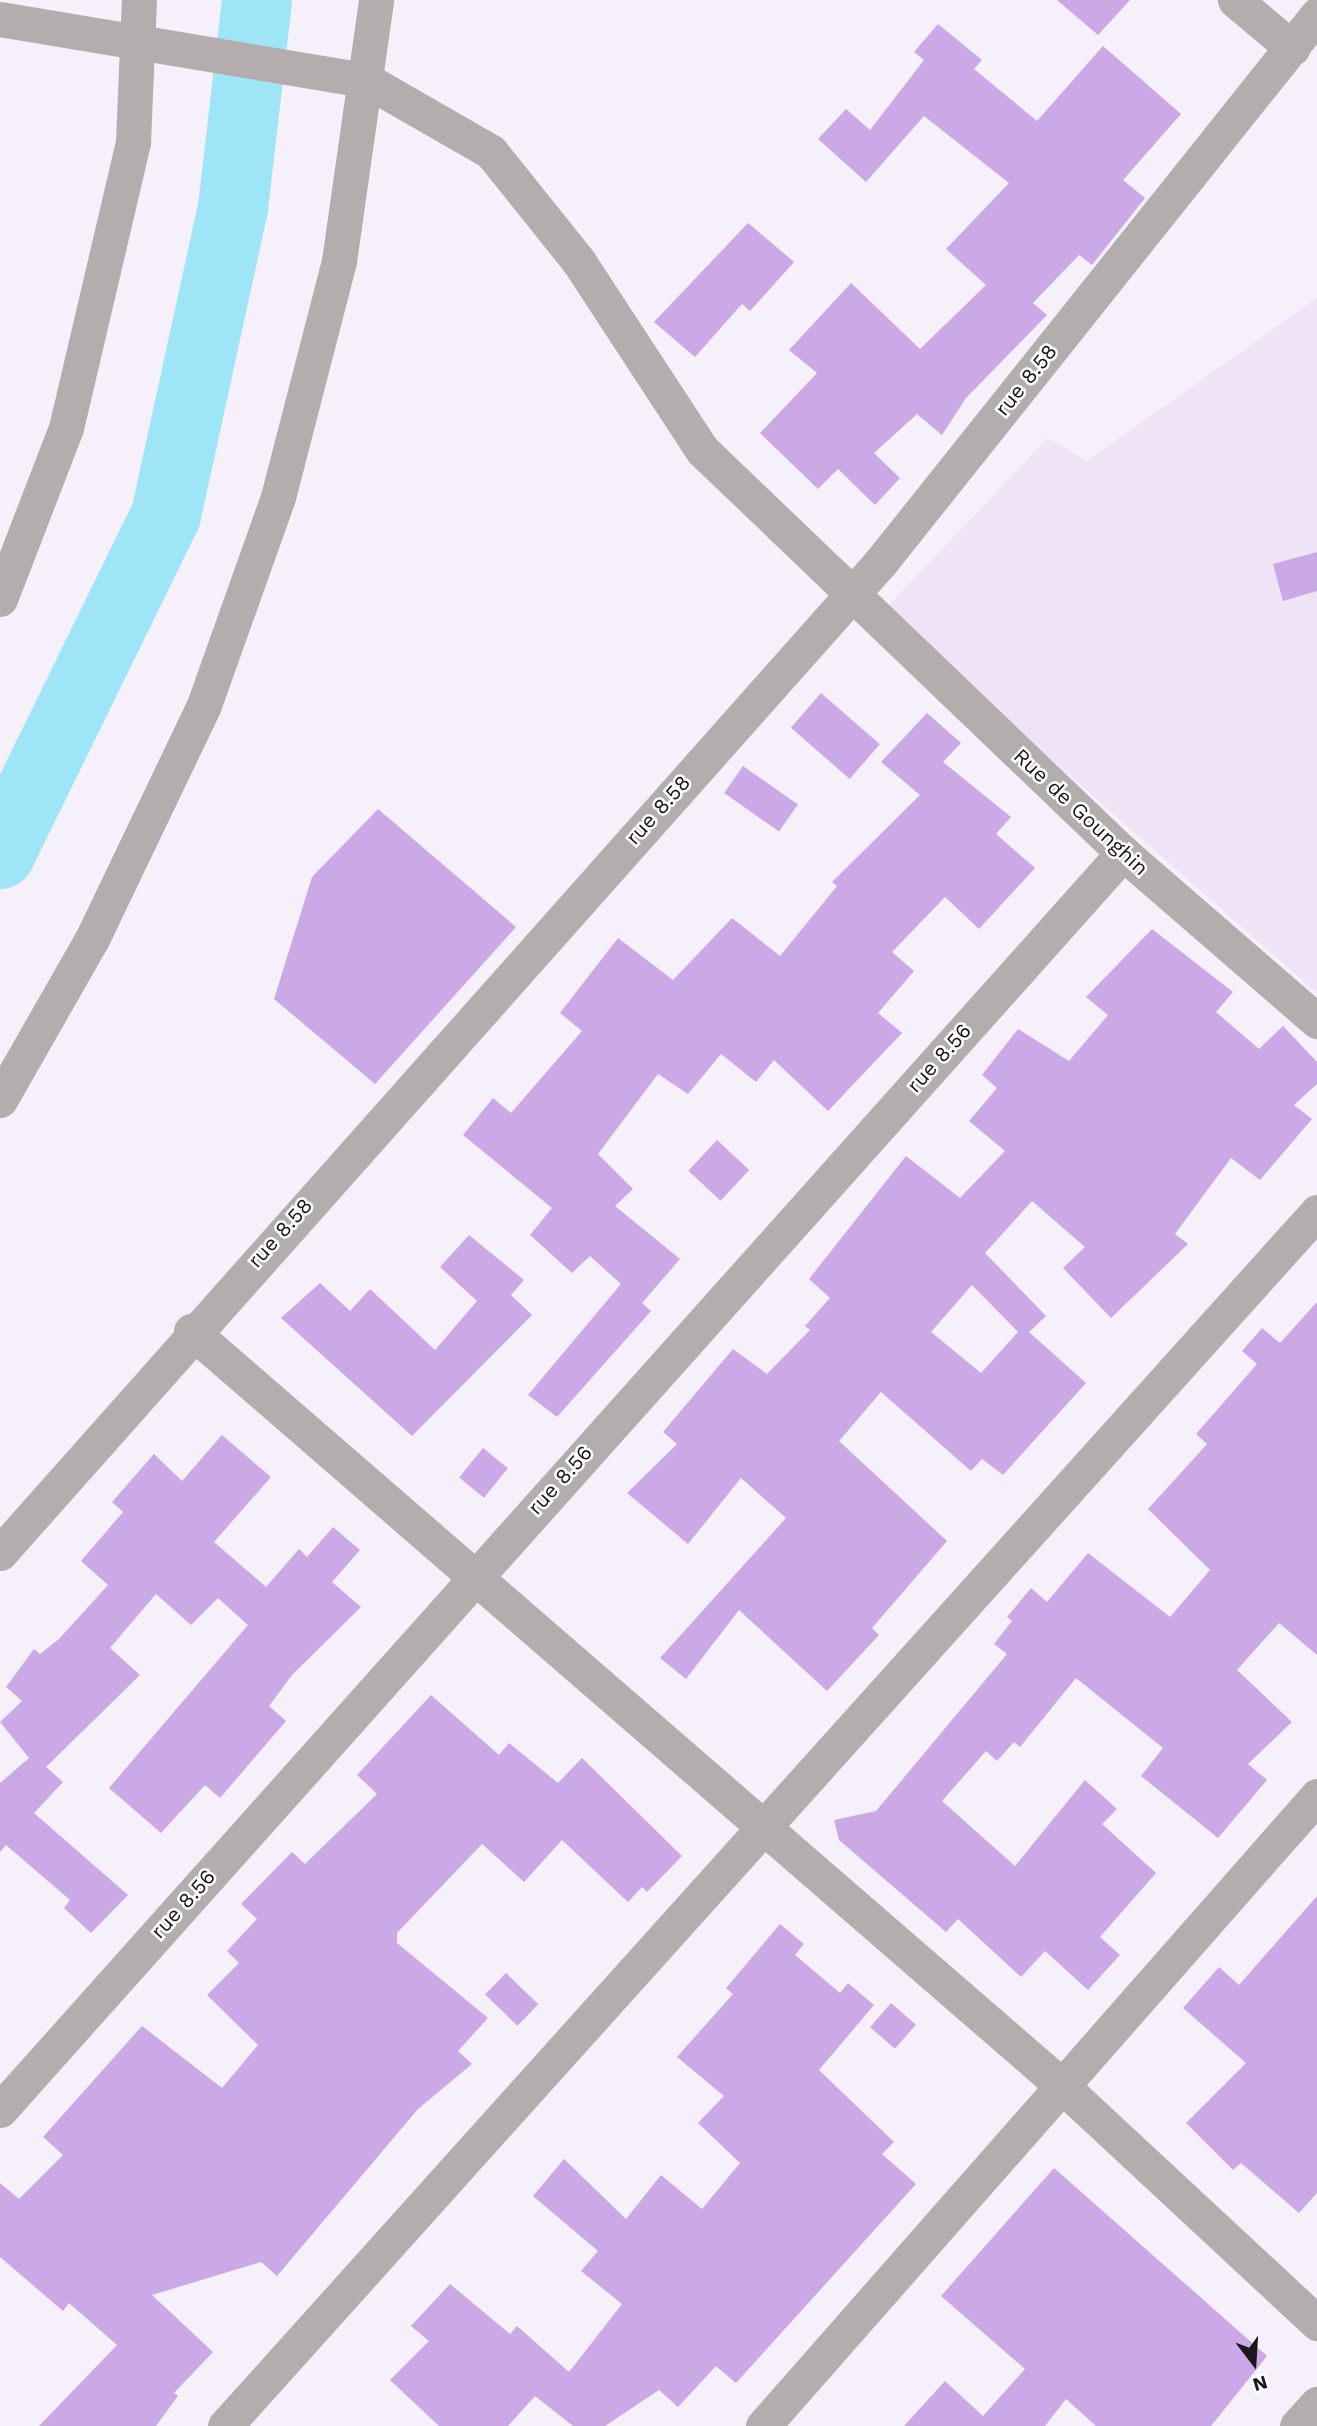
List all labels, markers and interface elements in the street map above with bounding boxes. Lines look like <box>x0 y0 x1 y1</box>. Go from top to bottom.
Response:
street label: rue 8.58 <box>990 339 1062 421</box>
street label: Rue de Gounghin <box>1008 743 1154 881</box>
street label: rue 8.58 <box>620 770 696 850</box>
street label: rue 8.56 <box>901 1018 977 1098</box>
street label: rue 8.58 <box>242 1193 318 1273</box>
street label: rue 8.56 <box>522 1440 598 1520</box>
street label: rue 8.56 <box>145 1864 221 1944</box>
north arrow <box>1219 2328 1289 2398</box>
text: N <box>1250 2371 1270 2397</box>

